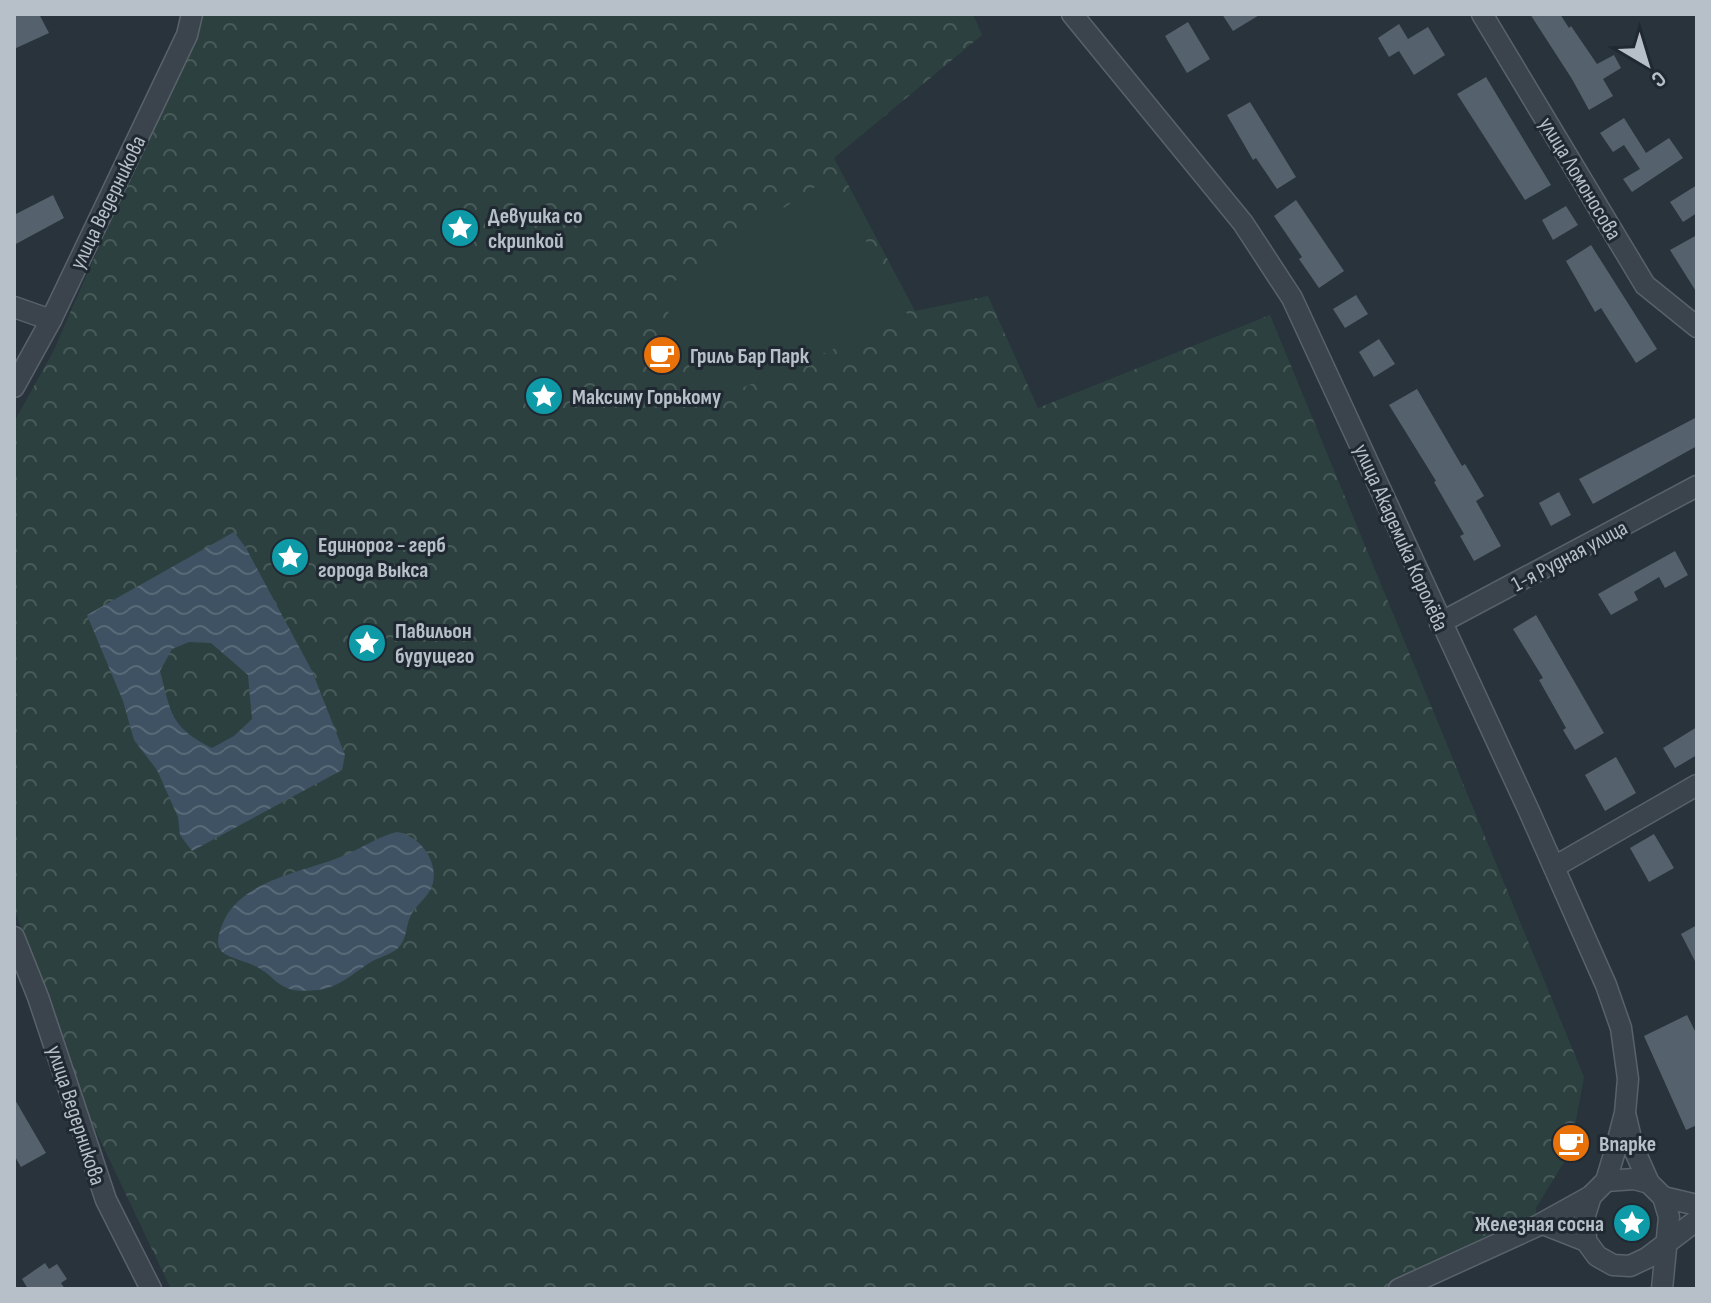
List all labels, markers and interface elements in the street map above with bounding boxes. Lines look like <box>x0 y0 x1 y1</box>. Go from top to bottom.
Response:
north arrow <box>1607 24 1687 104</box>
text: С <box>1646 64 1671 93</box>
street label: улица Ломоносова <box>1532 112 1627 245</box>
street label: улица Ведерникова <box>64 131 152 274</box>
place label: Девушка со скрипкой <box>488 203 583 255</box>
place icon: Девушка со скрипкой <box>439 207 481 249</box>
cafe icon: Гриль Бар Парк <box>641 334 683 376</box>
place label: Гриль Бар Парк <box>690 343 810 370</box>
place icon: Максиму Горькому <box>523 375 565 417</box>
place label: Максиму Горькому <box>572 384 721 411</box>
street label: улица Академика Королёва <box>1347 440 1454 635</box>
street label: 1-я Рудная улица <box>1507 515 1632 598</box>
place label: Единорог - герб города Выкса <box>318 532 446 584</box>
place icon: Единорог - герб города Выкса <box>269 536 311 578</box>
place label: Павильон будущего <box>395 618 474 670</box>
place icon: Павильон будущего <box>346 622 388 664</box>
street label: улица Ведерникова <box>40 1042 111 1189</box>
cafe icon: Впарке <box>1550 1122 1592 1164</box>
place label: Впарке <box>1599 1131 1656 1158</box>
place icon: Железная сосна <box>1611 1202 1653 1244</box>
place label: Железная сосна <box>1475 1211 1604 1238</box>

